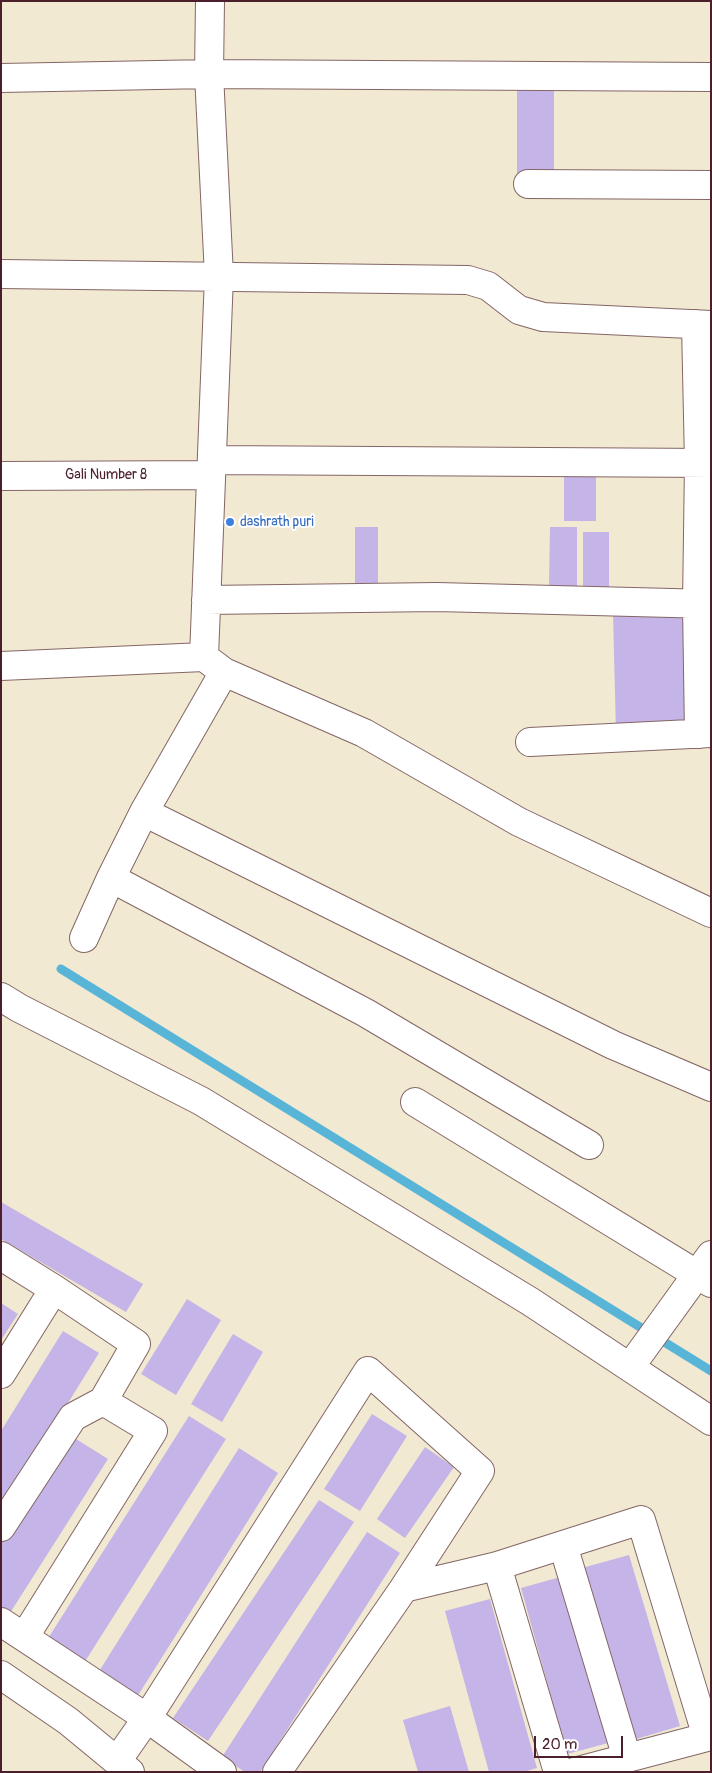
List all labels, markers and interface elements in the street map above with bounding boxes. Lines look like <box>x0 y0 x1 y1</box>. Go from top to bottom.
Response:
street label: Gali Number 8 <box>65 467 147 483</box>
place label: dashrath puri <box>240 514 314 530</box>
marker: dashrath puri <box>224 516 236 528</box>
scale bar <box>537 1726 626 1758</box>
text: 20 m <box>542 1735 577 1754</box>

